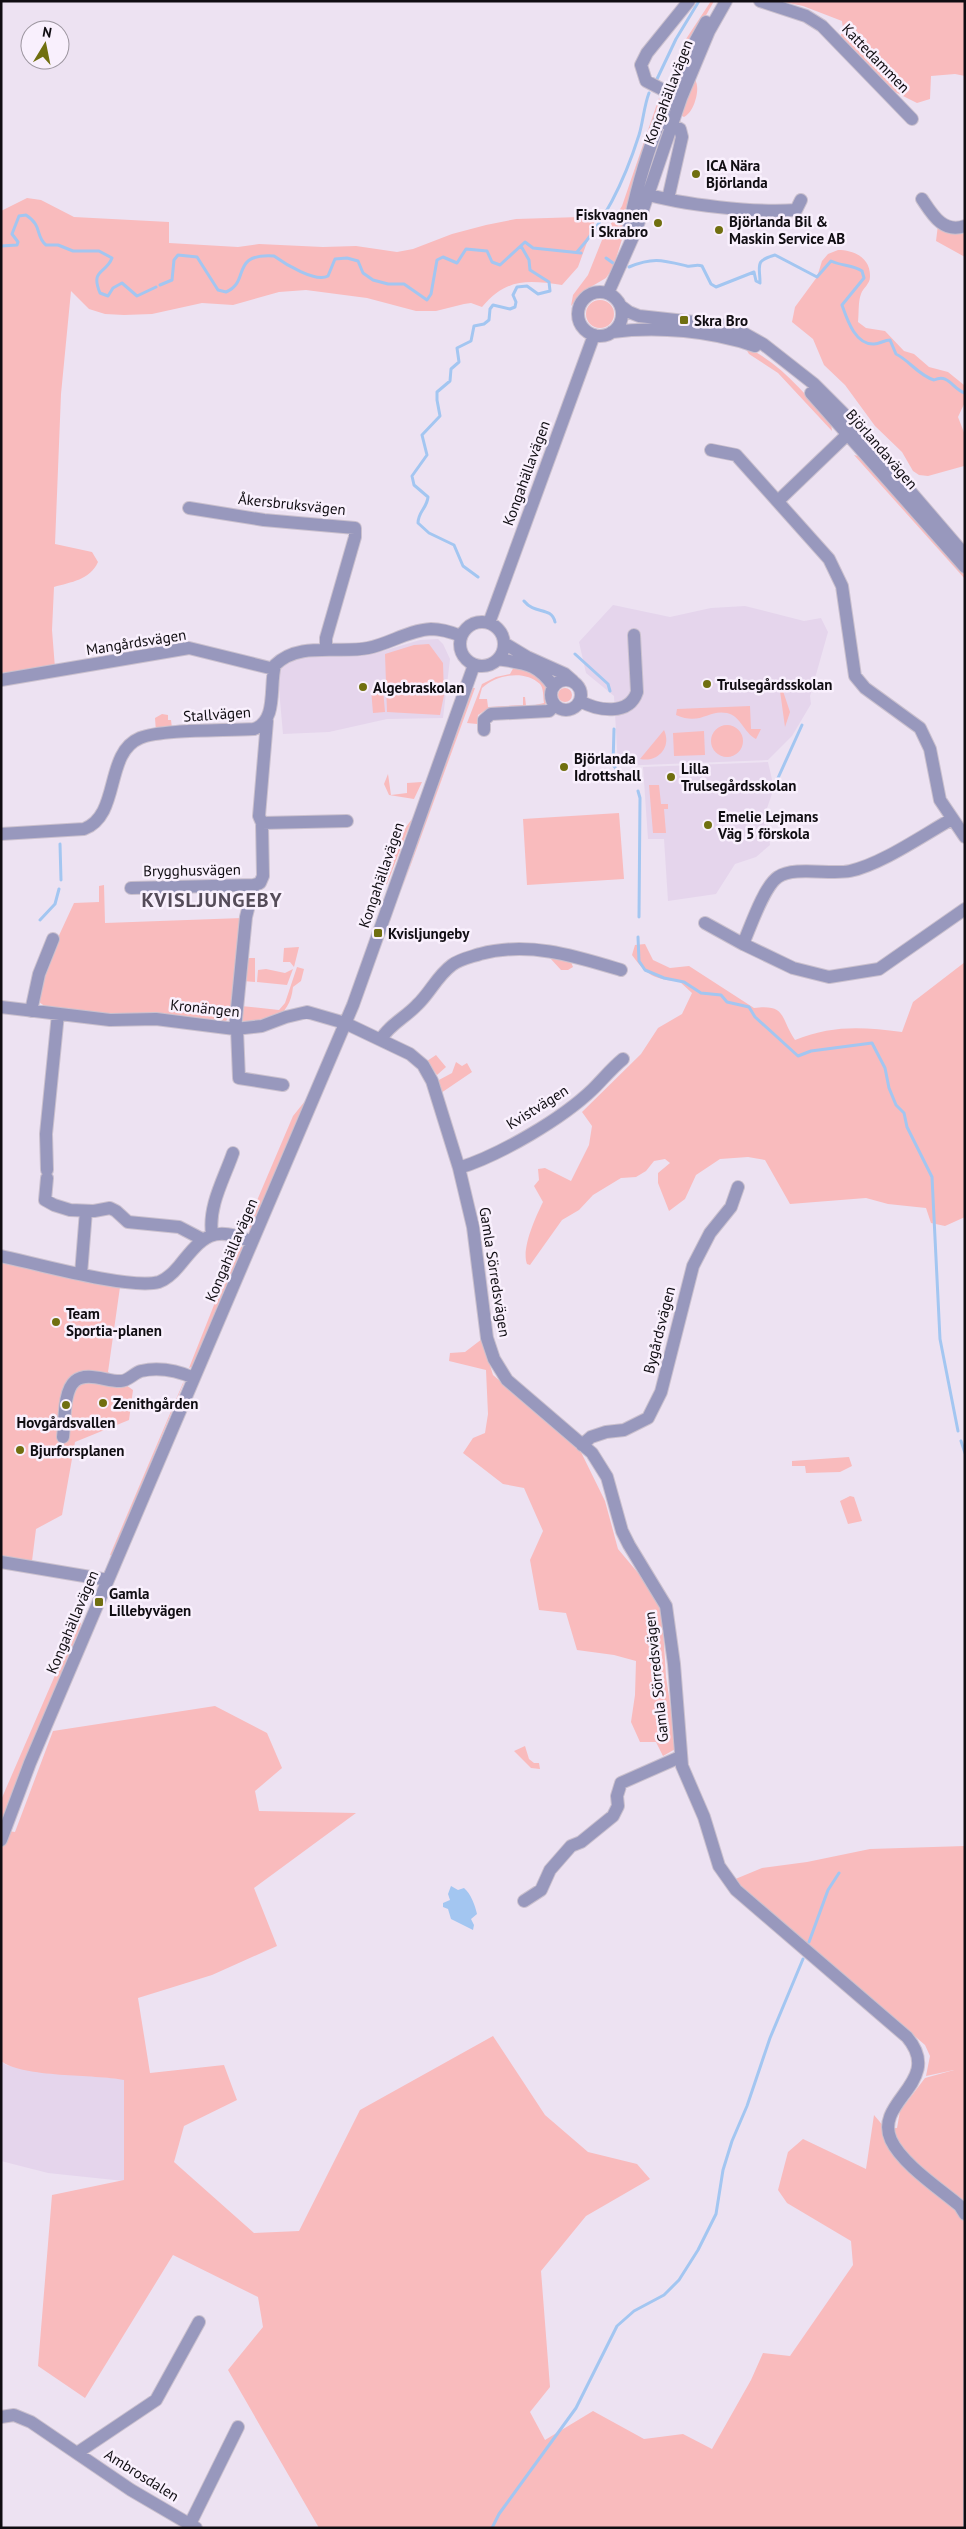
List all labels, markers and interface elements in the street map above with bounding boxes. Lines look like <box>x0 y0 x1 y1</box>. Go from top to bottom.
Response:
street label: Kattedammen <box>838 19 914 97</box>
north arrow <box>20 20 70 70</box>
text: N <box>41 23 53 42</box>
street label: Kongahällavägen <box>639 37 697 147</box>
place label: ICA Nära Björlanda <box>706 156 768 192</box>
marker: ICA Nära Björlanda <box>690 168 702 180</box>
place label: Fiskvagnen i Skrabro <box>576 205 648 241</box>
place label: Björlanda Bil & Maskin Service AB <box>729 212 845 248</box>
marker: Fiskvagnen i Skrabro <box>652 217 664 229</box>
marker: Björlanda Bil & Maskin Service AB <box>713 224 725 236</box>
place label: Skra Bro <box>694 311 748 330</box>
marker: Skra Bro <box>678 314 690 326</box>
street label: Björlandavägen <box>842 405 922 493</box>
street label: Kongahällavägen <box>498 418 554 528</box>
street label: Åkersbruksvägen <box>237 489 347 519</box>
street label: Mangårdsvägen <box>85 625 187 659</box>
place label: Trulsegårdsskolan <box>717 675 832 694</box>
place label: Algebraskolan <box>373 678 465 697</box>
marker: Trulsegårdsskolan <box>701 678 713 690</box>
marker: Algebraskolan <box>357 681 369 693</box>
street label: Stallvägen <box>183 702 251 726</box>
place label: Björlanda Idrottshall <box>574 749 641 785</box>
place label: Lilla Trulsegårdsskolan <box>681 759 796 795</box>
marker: Björlanda Idrottshall <box>558 761 570 773</box>
marker: Lilla Trulsegårdsskolan <box>665 771 677 783</box>
place label: Emelie Lejmans Väg 5 förskola <box>717 807 818 843</box>
marker: Emelie Lejmans Väg 5 förskola <box>702 819 714 831</box>
street label: Kongahällavägen <box>354 820 408 930</box>
street label: Brygghusvägen <box>143 860 241 880</box>
district label: KVISLJUNGEBY <box>142 887 282 913</box>
place label: Kvisljungeby <box>388 924 470 943</box>
marker: Kvisljungeby <box>372 927 384 939</box>
street label: Kronängen <box>169 995 241 1021</box>
street label: Kvistvägen <box>502 1081 572 1133</box>
street label: Kongahällavägen <box>201 1195 261 1305</box>
street label: Gamla Sörredsvägen <box>475 1206 515 1338</box>
street label: Bygårdsvägen <box>639 1284 679 1376</box>
place label: Team Sportia-planen <box>66 1304 162 1340</box>
marker: Team Sportia-planen <box>50 1316 62 1328</box>
place label: Zenithgården <box>113 1394 198 1413</box>
marker: Zenithgården <box>97 1397 109 1409</box>
marker: Hovgårdsvallen <box>60 1399 72 1411</box>
place label: Hovgårdsvallen <box>16 1413 116 1432</box>
place label: Bjurforsplanen <box>30 1441 125 1460</box>
marker: Bjurforsplanen <box>14 1444 26 1456</box>
street label: Kongahällavägen <box>42 1567 102 1677</box>
place label: Gamla Lillebyvägen <box>109 1584 191 1620</box>
marker: Gamla Lillebyvägen <box>93 1596 105 1608</box>
street label: Gamla Sörredsvägen <box>640 1611 672 1743</box>
street label: Ambrosdalen <box>101 2445 183 2505</box>

